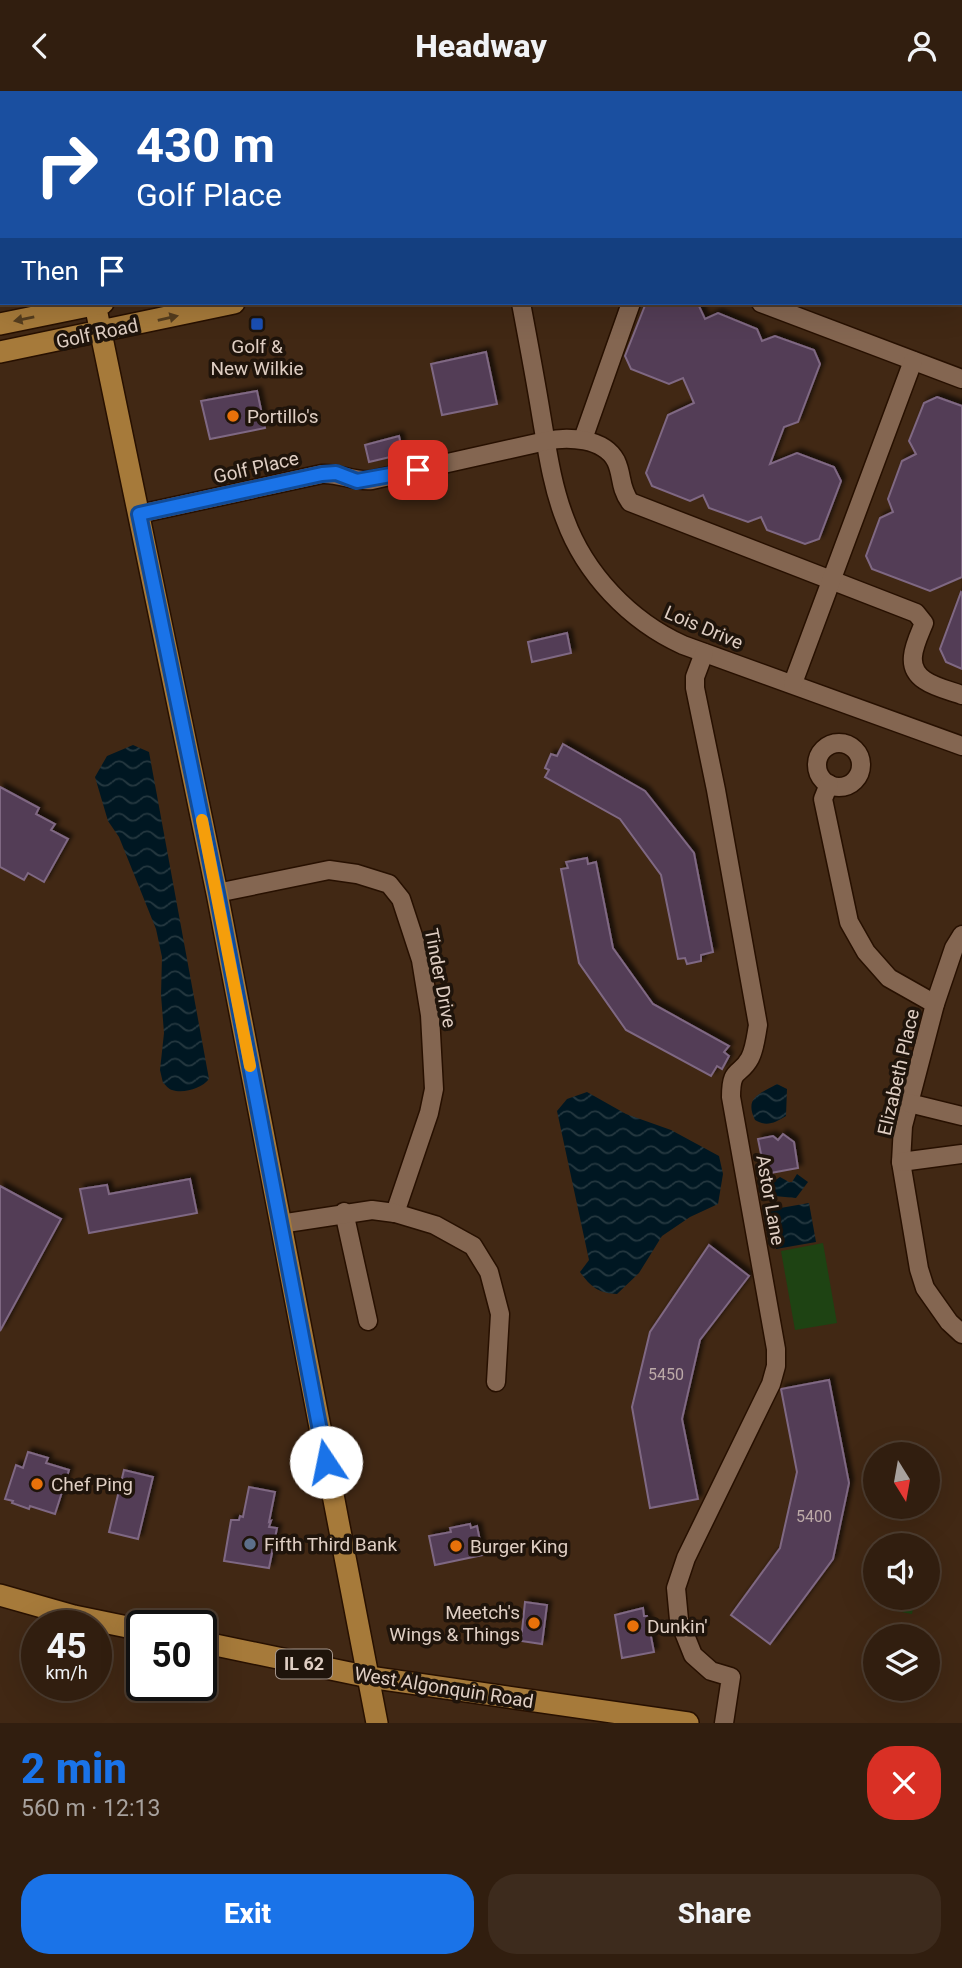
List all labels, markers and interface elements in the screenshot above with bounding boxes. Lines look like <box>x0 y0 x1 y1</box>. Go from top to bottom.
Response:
icon: back <box>21 27 59 65</box>
text: Headway <box>415 27 547 65</box>
icon: person <box>903 27 941 65</box>
text: 430 m <box>136 117 275 174</box>
icon: right <box>21 119 112 210</box>
text: Golf Place <box>136 176 282 214</box>
icon: arrive <box>93 252 131 290</box>
text: Then <box>21 256 79 286</box>
one-way arrow <box>157 312 179 323</box>
one-way arrow <box>13 314 35 325</box>
street label: Golf Road <box>54 314 140 353</box>
marker: Golf & New Wilkie <box>249 316 265 332</box>
place label: Golf & New Wilkie <box>210 335 304 380</box>
place label: Portillo's <box>247 405 319 428</box>
marker: Portillo's <box>225 408 241 424</box>
pin <box>388 440 448 500</box>
street label: Golf Place <box>211 447 301 488</box>
icon: arrive <box>399 451 437 489</box>
street label: Lois Drive <box>661 601 746 654</box>
street label: Tinder Drive <box>420 926 461 1030</box>
street label: Elizabeth Place <box>873 1007 924 1138</box>
street label: Astor Lane <box>751 1153 790 1247</box>
house number: 5450 <box>648 1365 684 1384</box>
position arrow <box>289 1425 363 1499</box>
north arrow <box>863 1442 940 1519</box>
map controls <box>863 1442 940 1701</box>
place label: Chef Ping <box>51 1473 133 1496</box>
marker: Chef Ping <box>29 1476 45 1492</box>
house number: 5400 <box>796 1507 832 1526</box>
place label: Fifth Third Bank <box>264 1533 398 1556</box>
button: sound <box>863 1533 940 1610</box>
place label: Burger King <box>470 1535 568 1558</box>
marker: Fifth Third Bank <box>242 1536 258 1552</box>
marker: Burger King <box>448 1538 464 1554</box>
place label: Meetch's Wings & Things <box>389 1601 520 1646</box>
speed limit sign: 50 <box>126 1610 217 1701</box>
marker: Meetch's Wings & Things <box>526 1615 542 1631</box>
place label: Dunkin' <box>647 1615 708 1638</box>
marker: Dunkin' <box>625 1618 641 1634</box>
button: layers <box>863 1624 940 1701</box>
text: 45 <box>46 1626 87 1667</box>
road number: IL 62 <box>276 1649 332 1679</box>
text: km/h <box>45 1662 88 1683</box>
street label: West Algonquin Road <box>353 1662 535 1713</box>
text: 2 min <box>21 1744 127 1793</box>
button: close <box>867 1746 941 1820</box>
text: 560 m · 12:13 <box>21 1795 160 1822</box>
button: Exit <box>21 1874 474 1954</box>
button: Share <box>488 1874 941 1954</box>

